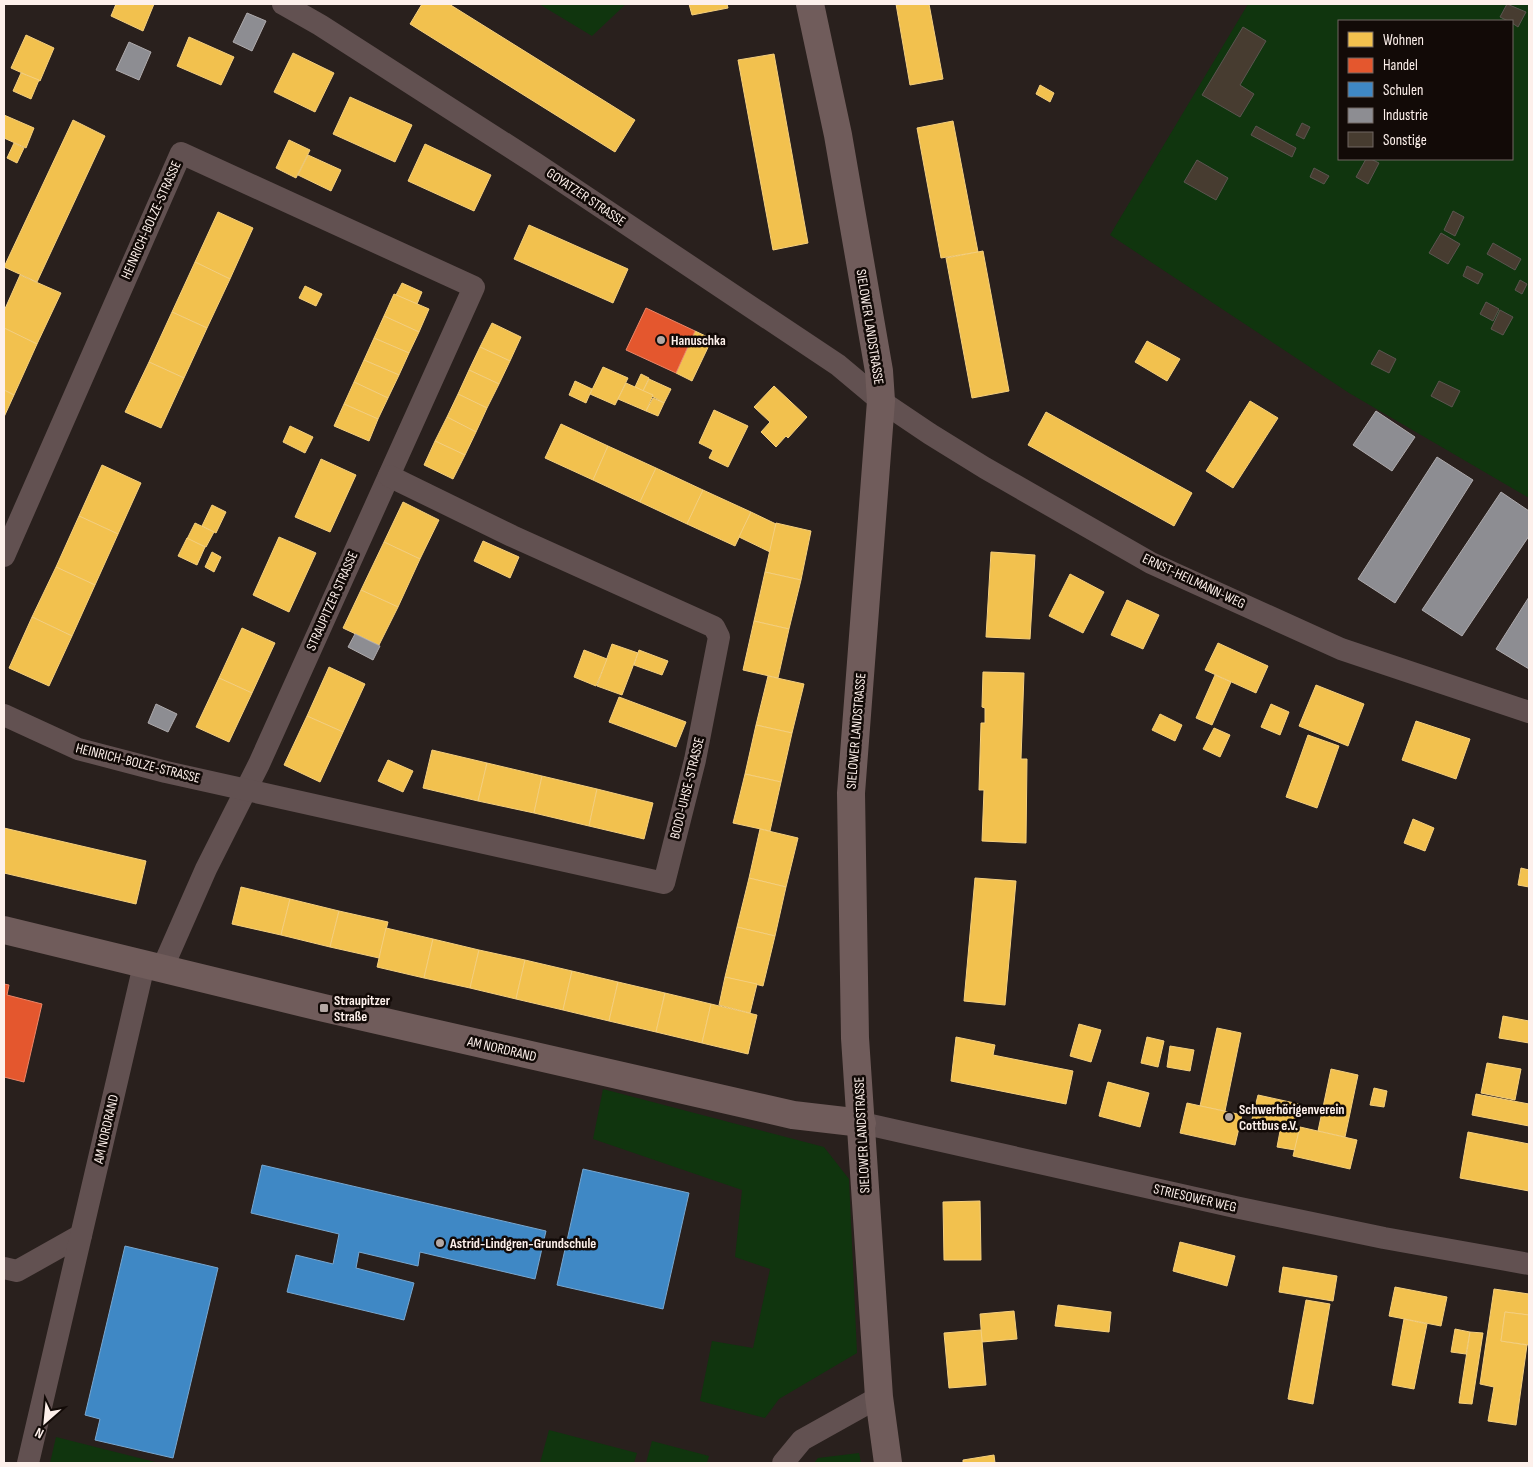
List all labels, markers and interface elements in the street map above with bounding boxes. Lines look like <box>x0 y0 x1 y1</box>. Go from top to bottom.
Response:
legend <box>1338 20 1513 160</box>
text: Wohnen <box>1383 31 1424 50</box>
text: Handel <box>1383 56 1418 75</box>
text: Schulen <box>1383 81 1423 100</box>
text: Industrie <box>1383 106 1428 125</box>
text: Sonstige <box>1383 131 1427 150</box>
street label: HEINRICH-BOLZE-STRASSE <box>117 158 185 282</box>
street label: GOYATZER STRASSE <box>543 164 629 230</box>
street label: SIELOWER LANDSTRASSE <box>852 268 888 386</box>
place label: Hanuschka <box>671 332 726 349</box>
marker: Hanuschka <box>655 334 667 346</box>
street label: STRAUPITZER STRASSE <box>302 549 362 653</box>
street label: ERNST-HEILMANN-WEG <box>1140 550 1248 612</box>
street label: SIELOWER LANDSTRASSE <box>842 672 870 790</box>
street label: BODO-UHSE-STRASSE <box>666 735 708 841</box>
street label: HEINRICH-BOLZE-STRASSE <box>74 739 202 787</box>
place label: Straupitzer Straße <box>334 992 391 1025</box>
marker: Straupitzer Straße <box>318 1002 330 1014</box>
street label: AM NORDRAND <box>465 1033 538 1065</box>
street label: SIELOWER LANDSTRASSE <box>850 1076 874 1194</box>
street label: AM NORDRAND <box>90 1093 122 1166</box>
place label: Schwerhörigenverein Cottbus e.V. <box>1239 1101 1345 1134</box>
marker: Schwerhörigenverein Cottbus e.V. <box>1223 1111 1235 1123</box>
street label: STRIESOWER WEG <box>1152 1180 1238 1216</box>
place label: Astrid-Lindgren-Grundschule <box>449 1235 596 1252</box>
marker: Astrid-Lindgren-Grundschule <box>434 1237 446 1249</box>
north arrow <box>20 1397 70 1447</box>
text: N <box>32 1424 47 1442</box>

